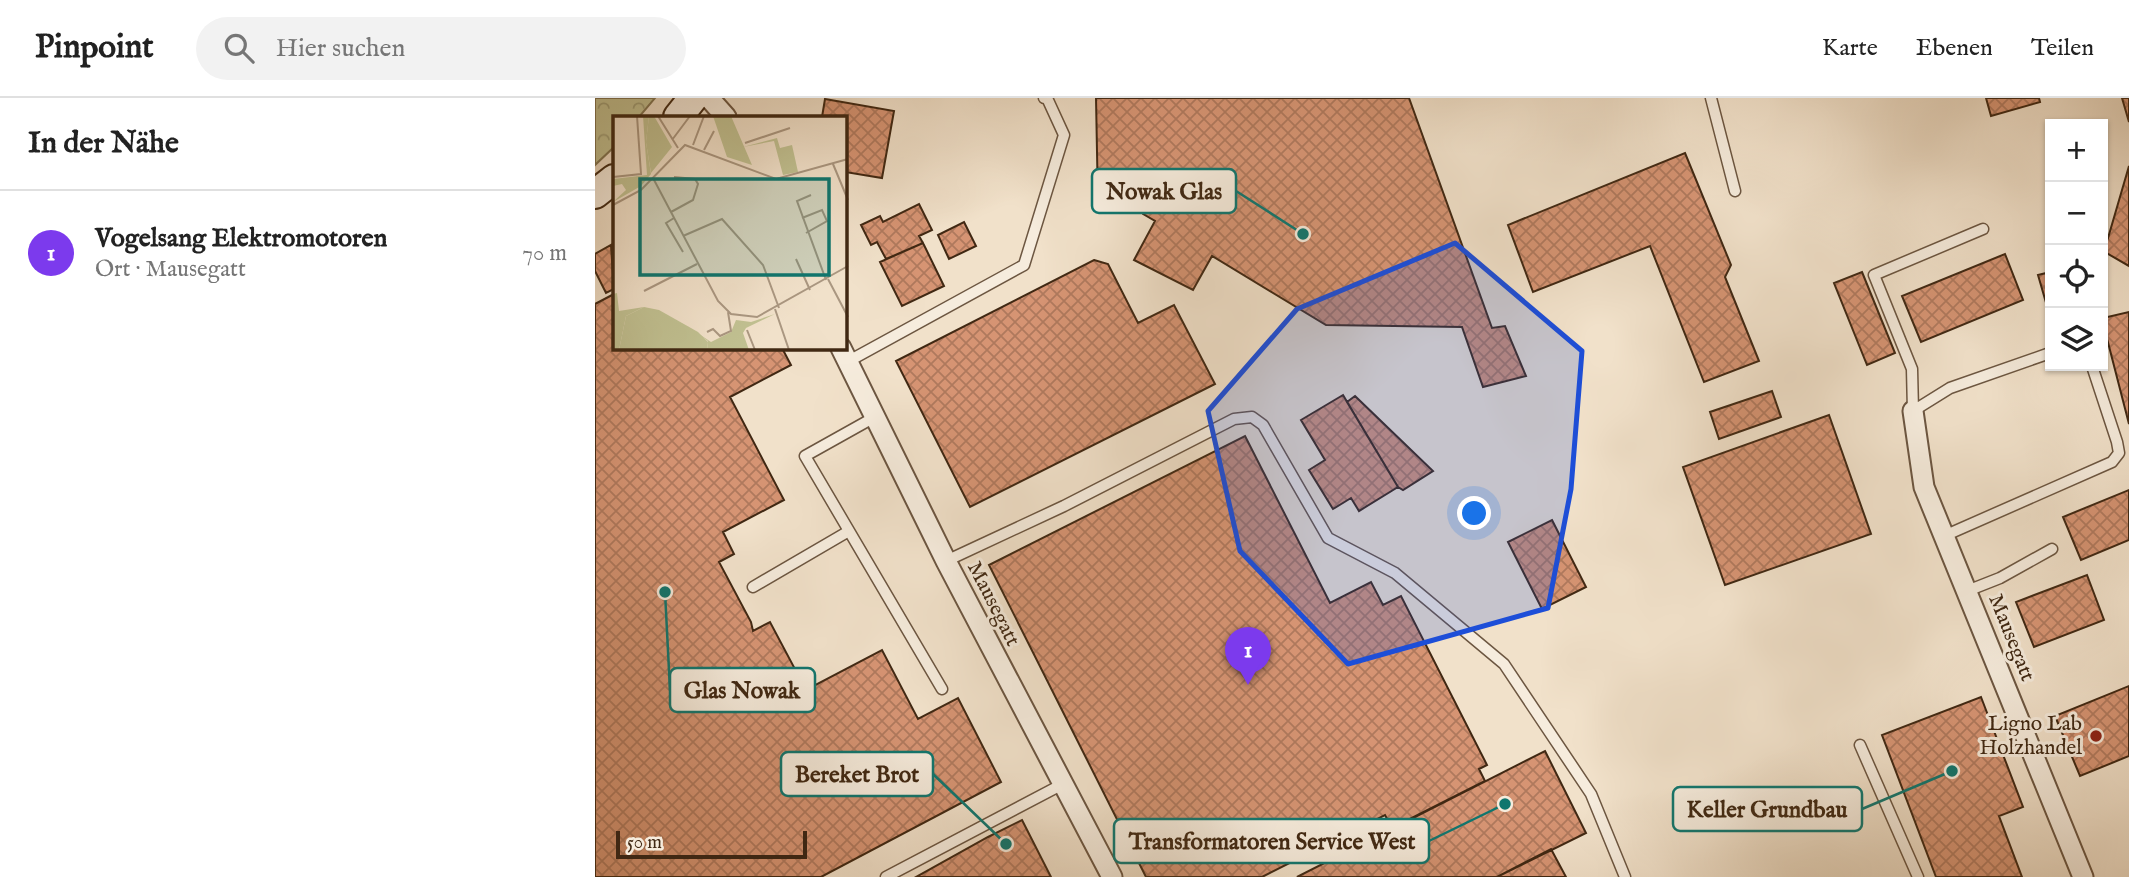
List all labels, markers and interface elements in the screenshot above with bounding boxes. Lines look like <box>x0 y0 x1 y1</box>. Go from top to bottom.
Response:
search box <box>196 17 686 80</box>
text: Pinpoint <box>35 27 154 69</box>
icon: search <box>220 29 258 67</box>
text: Hier suchen <box>276 32 405 65</box>
text: Karte <box>1822 33 1878 64</box>
text: Ebenen <box>1916 33 1993 64</box>
text: Teilen <box>2031 33 2094 64</box>
inset map <box>613 116 847 350</box>
map controls <box>2045 119 2108 371</box>
button: + <box>2045 119 2108 182</box>
text: In der Nähe <box>28 125 179 163</box>
callout: Nowak Glas <box>1092 169 1236 213</box>
text: Nowak Glas <box>1105 178 1222 207</box>
button: − <box>2045 182 2108 245</box>
text: Vogelsang Elektromotoren <box>95 222 387 255</box>
text: 1 <box>47 239 55 268</box>
text: 70 m <box>522 239 567 268</box>
button: locate <box>2045 245 2108 308</box>
text: Ort · Mausegatt <box>95 255 246 284</box>
button: layers <box>2045 308 2108 371</box>
your location <box>1457 496 1491 530</box>
street label: Mausegatt <box>960 557 1026 651</box>
street label: Mausegatt <box>1981 590 2041 686</box>
pin: 1 <box>1225 627 1271 685</box>
callout: Glas Nowak <box>670 668 815 712</box>
text: Glas Nowak <box>684 677 801 706</box>
place label: Ligno Lab Holzhandel <box>1980 711 2082 762</box>
marker: Ligno Lab Holzhandel <box>2088 728 2104 744</box>
callout: Bereket Brot <box>781 752 933 796</box>
text: Bereket Brot <box>795 761 919 790</box>
callout: Keller Grundbau <box>1673 787 1862 831</box>
text: Keller Grundbau <box>1686 796 1848 825</box>
callout: Transformatoren Service West <box>1114 819 1429 863</box>
scale bar <box>616 828 807 860</box>
text: Transformatoren Service West <box>1128 828 1415 857</box>
text: 50 m <box>627 831 662 855</box>

